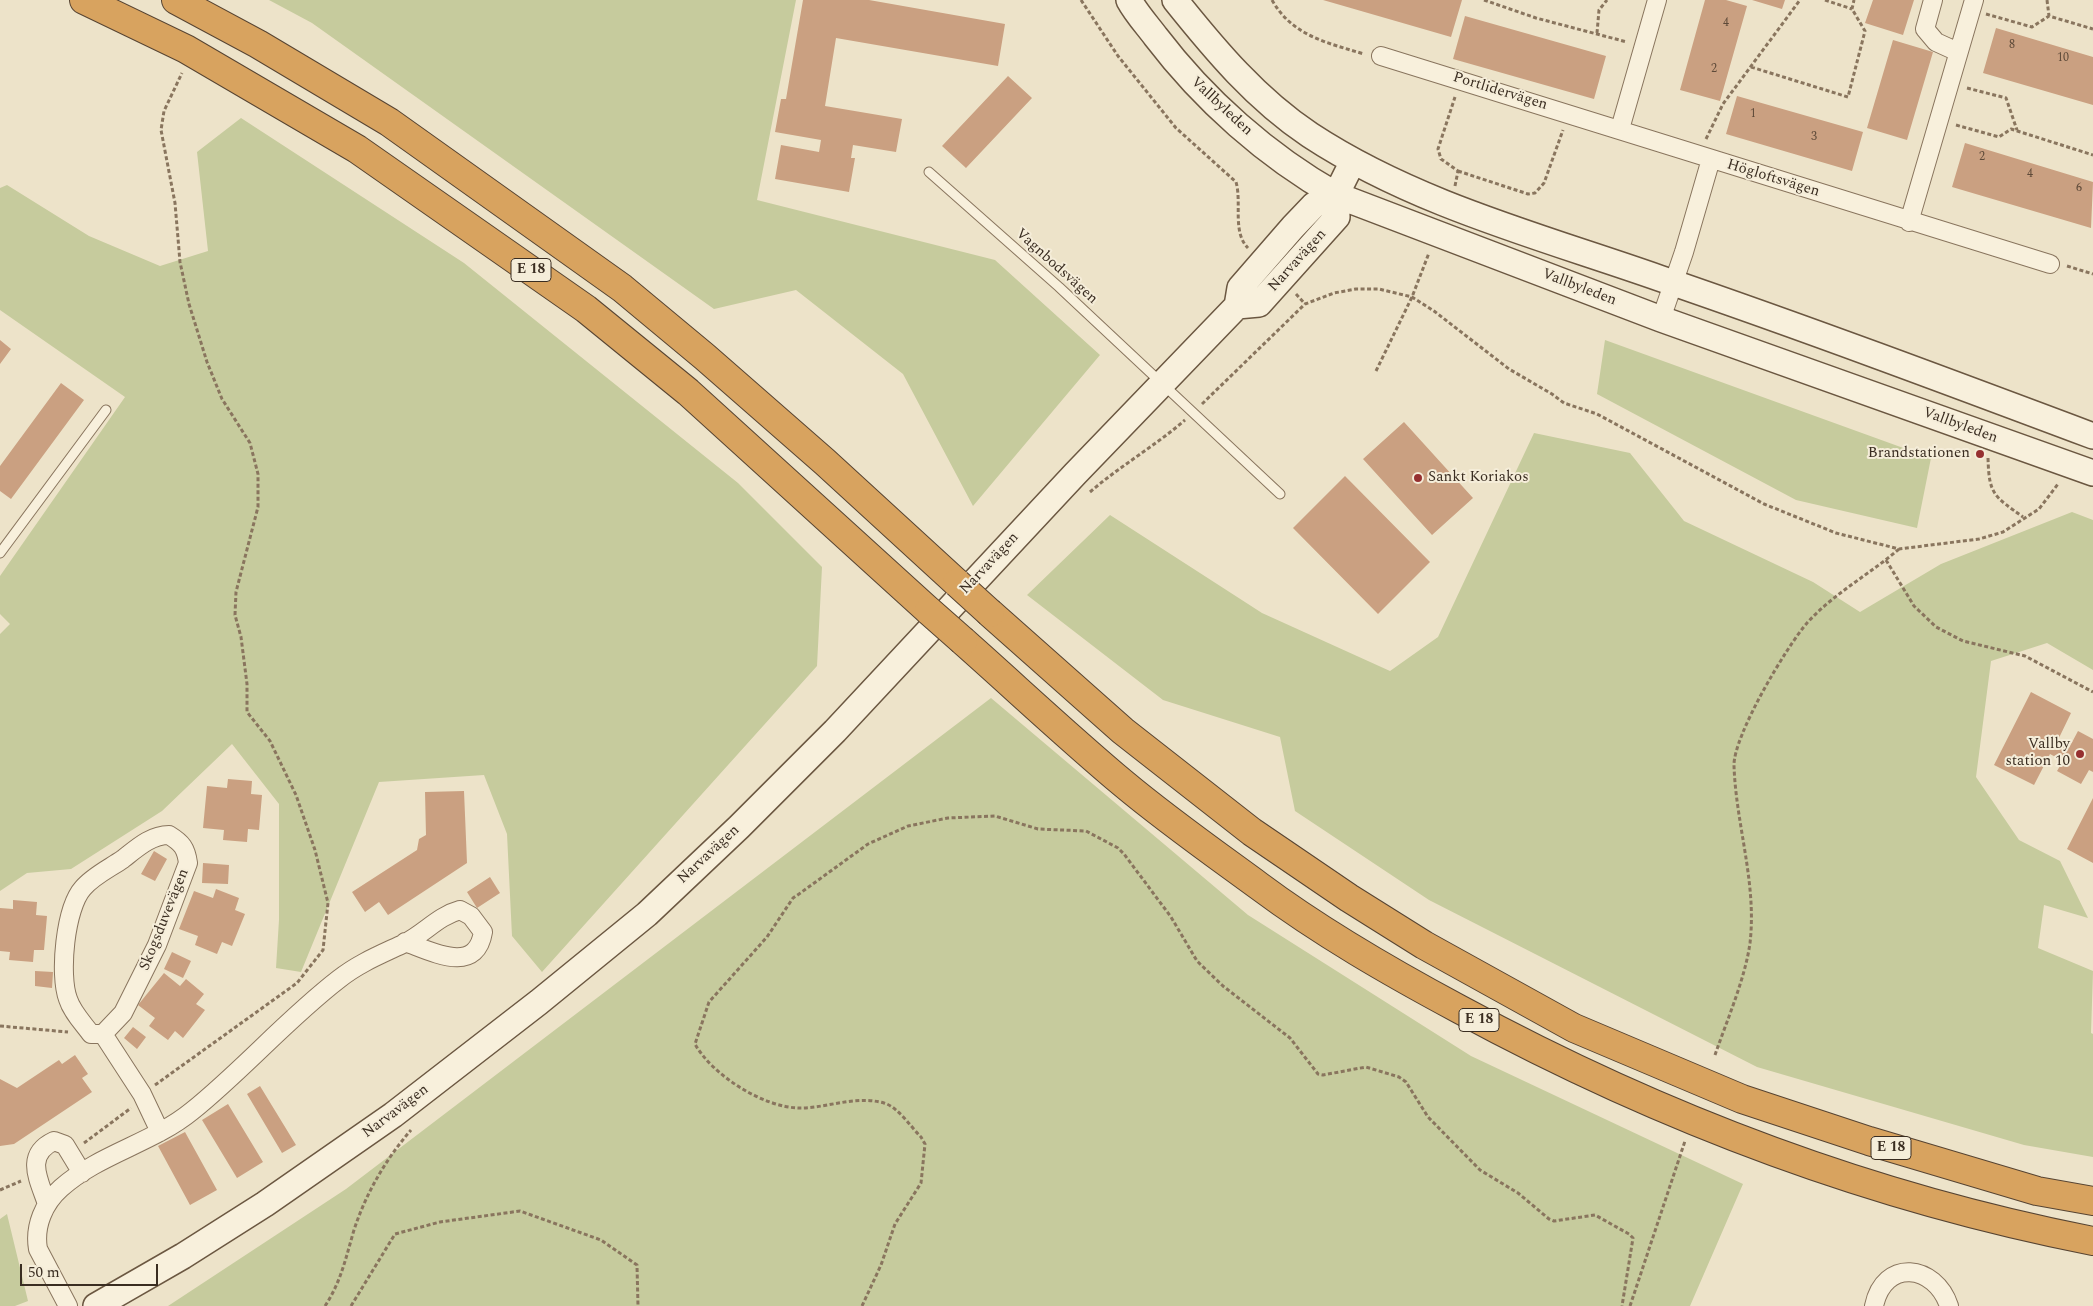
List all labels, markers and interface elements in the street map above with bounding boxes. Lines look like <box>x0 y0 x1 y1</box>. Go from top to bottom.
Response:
house number: 4 <box>1723 17 1729 31</box>
house number: 8 <box>2009 39 2015 53</box>
house number: 10 <box>2057 52 2069 66</box>
house number: 2 <box>1711 63 1717 77</box>
street label: Portlidervägen <box>1451 69 1549 115</box>
street label: Vallbyleden <box>1186 74 1256 140</box>
house number: 1 <box>1750 108 1756 122</box>
house number: 3 <box>1811 131 1817 145</box>
house number: 2 <box>1979 151 1985 165</box>
street label: Högloftsvägen <box>1724 156 1822 202</box>
house number: 4 <box>2027 168 2033 182</box>
house number: 6 <box>2076 182 2082 196</box>
street label: Vagnbodsvägen <box>1011 225 1101 309</box>
street label: Narvavägen <box>1265 226 1331 296</box>
road number: E 18 <box>511 258 551 282</box>
street label: Vallbyleden <box>1539 266 1619 310</box>
street label: Vallbyleden <box>1920 404 2000 448</box>
place label: Brandstationen <box>1868 445 1970 463</box>
marker: Brandstationen <box>1974 448 1986 460</box>
place label: Sankt Koriakos <box>1428 469 1529 487</box>
marker: Sankt Koriakos <box>1412 472 1424 484</box>
street label: Narvavägen <box>957 529 1023 599</box>
place label: Vallby station 10 <box>2005 736 2070 771</box>
marker: Vallby station 10 <box>2074 748 2086 760</box>
street label: Narvavägen <box>674 822 744 888</box>
street label: Skogsduvevägen <box>136 866 194 974</box>
road number: E 18 <box>1459 1008 1499 1032</box>
street label: Narvavägen <box>359 1081 433 1143</box>
road number: E 18 <box>1871 1136 1911 1160</box>
scale bar <box>22 1254 160 1286</box>
text: 50 m <box>28 1261 60 1284</box>

